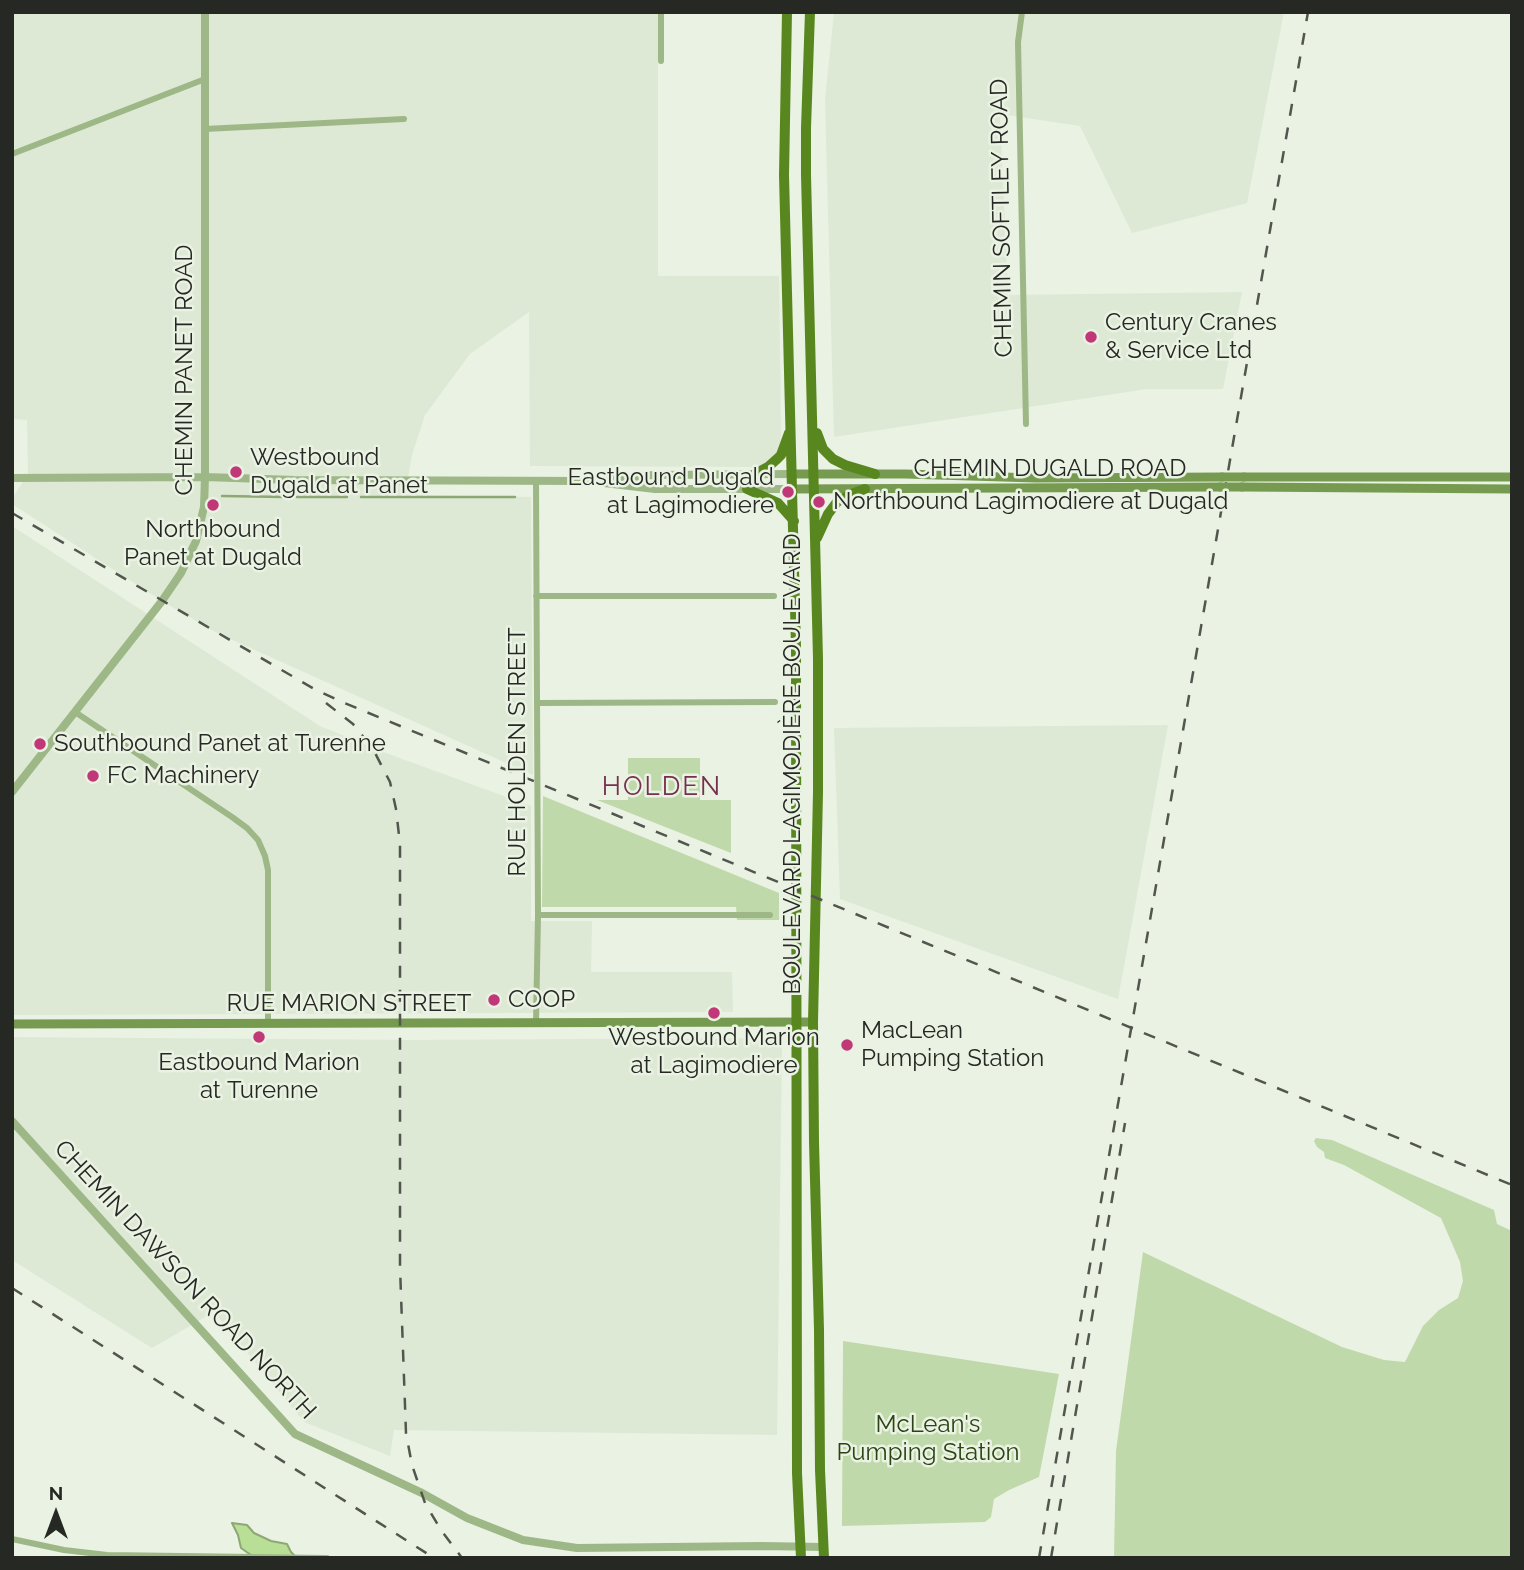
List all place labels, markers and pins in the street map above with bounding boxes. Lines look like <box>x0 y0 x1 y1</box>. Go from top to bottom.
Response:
place label: Century Cranes & Service Ltd <box>1105 309 1277 365</box>
marker: Century Cranes & Service Ltd <box>1083 329 1099 345</box>
place label: Westbound Dugald at Panet <box>250 444 428 500</box>
marker: Westbound Dugald at Panet <box>228 464 244 480</box>
place label: Eastbound Dugald at Lagimodiere <box>568 464 774 520</box>
marker: Eastbound Dugald at Lagimodiere <box>780 484 796 500</box>
place label: Northbound Lagimodiere at Dugald <box>833 488 1228 516</box>
marker: Northbound Lagimodiere at Dugald <box>811 494 827 510</box>
marker: Northbound Panet at Dugald <box>205 497 221 513</box>
place label: Northbound Panet at Dugald <box>124 516 302 572</box>
place label: Southbound Panet at Turenne <box>54 730 386 758</box>
marker: Southbound Panet at Turenne <box>32 736 48 752</box>
place label: FC Machinery <box>107 762 259 790</box>
marker: FC Machinery <box>85 768 101 784</box>
place label: COOP <box>508 986 575 1014</box>
marker: COOP <box>486 992 502 1008</box>
marker: Westbound Marion at Lagimodiere <box>706 1005 722 1021</box>
place label: MacLean Pumping Station <box>861 1017 1044 1073</box>
place label: Westbound Marion at Lagimodiere <box>608 1024 820 1080</box>
marker: Eastbound Marion at Turenne <box>251 1029 267 1045</box>
marker: MacLean Pumping Station <box>839 1037 855 1053</box>
place label: Eastbound Marion at Turenne <box>158 1049 360 1105</box>

